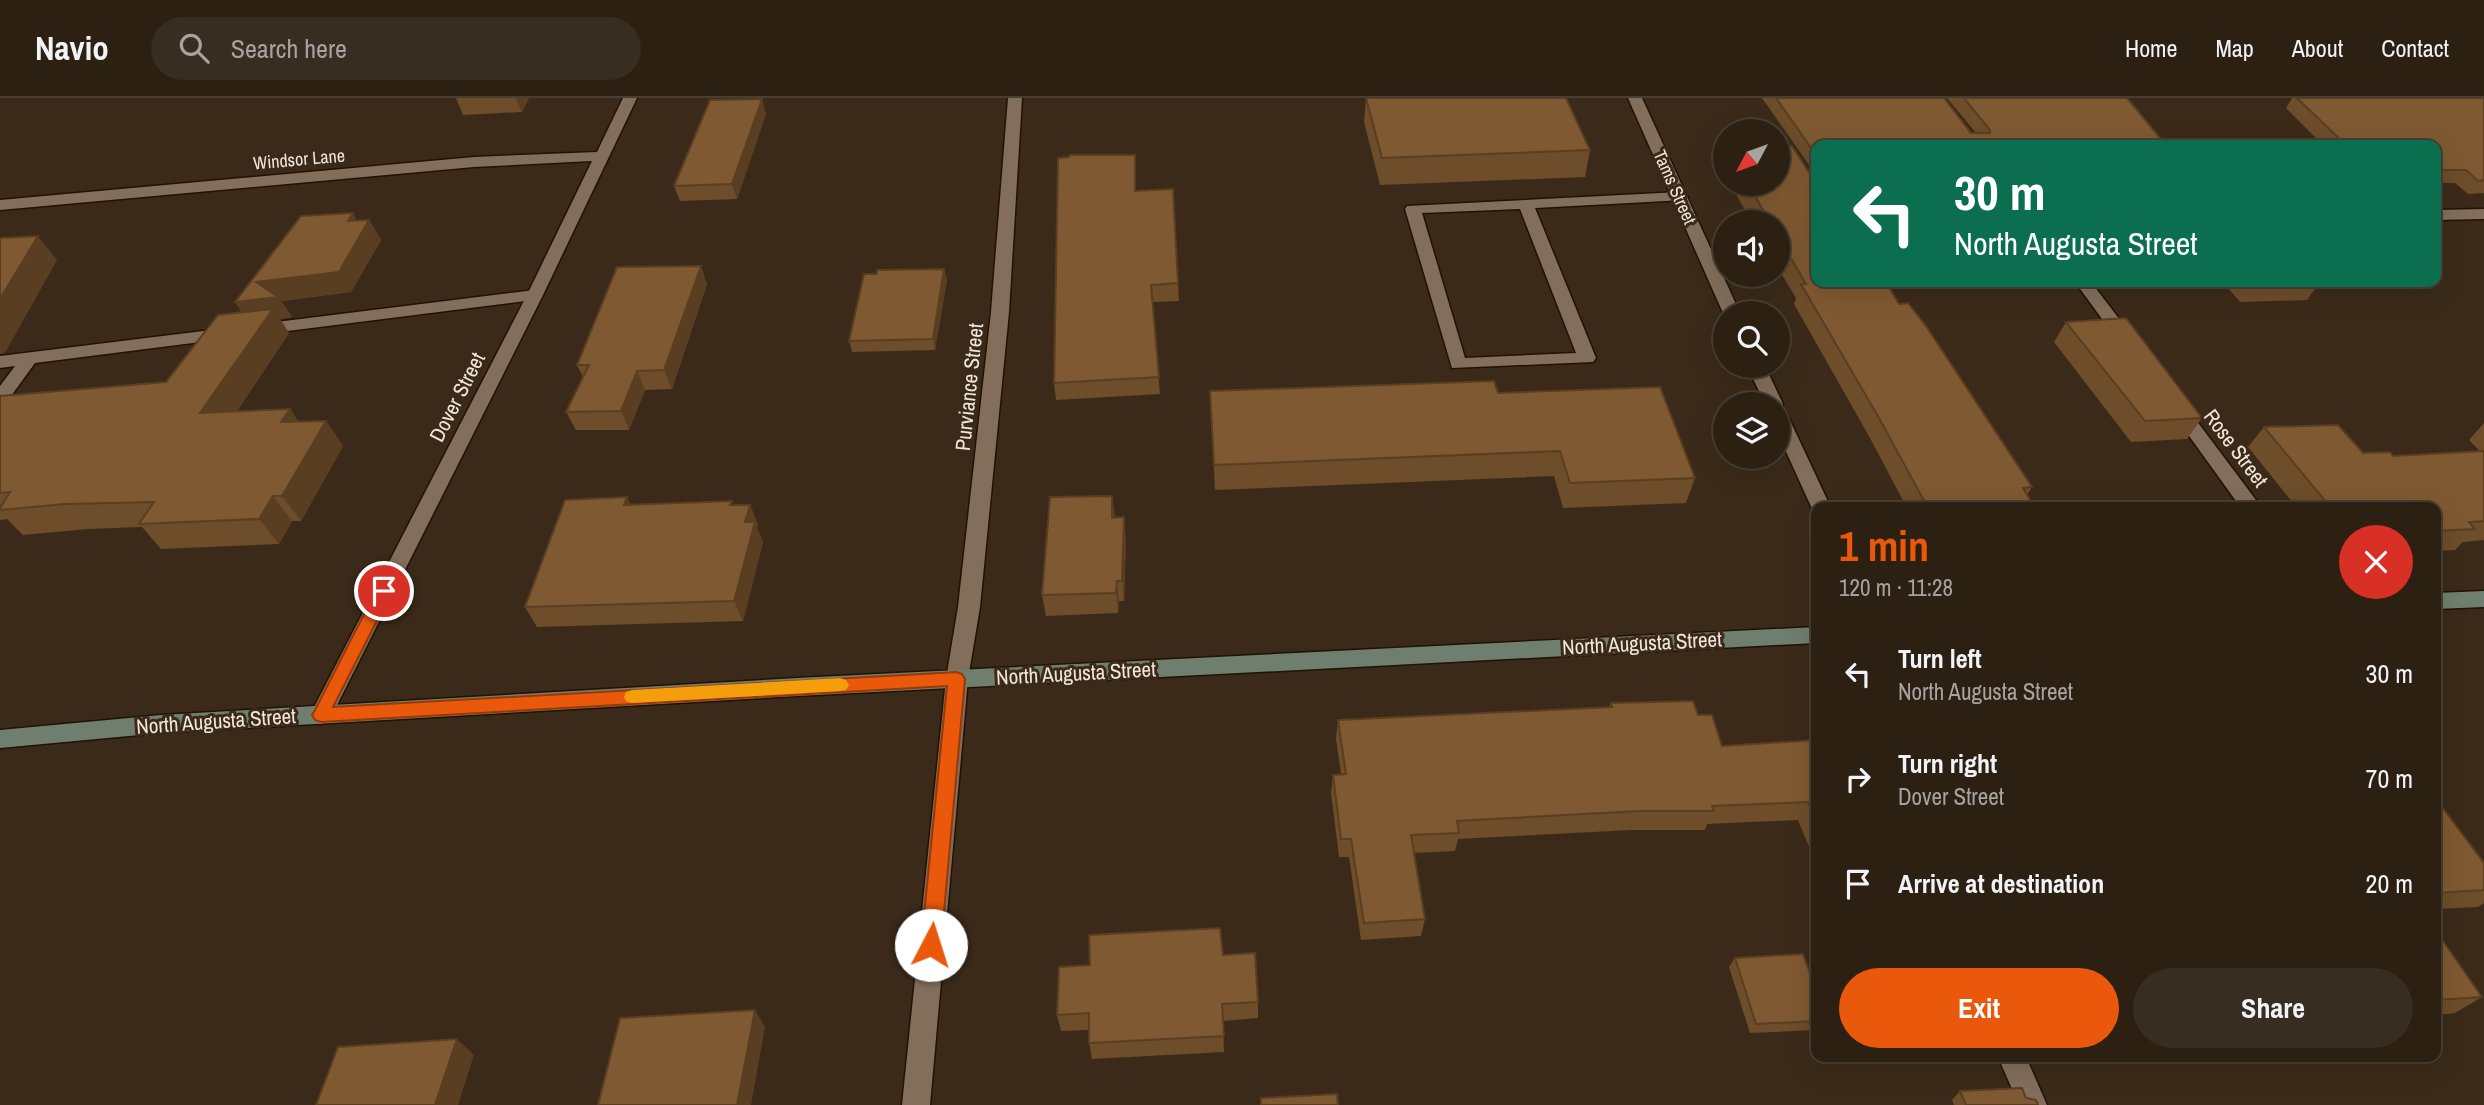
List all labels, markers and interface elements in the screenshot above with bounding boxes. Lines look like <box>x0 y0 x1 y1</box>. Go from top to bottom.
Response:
search box <box>151 17 641 80</box>
text: Navio <box>35 26 109 70</box>
icon: search <box>175 29 213 67</box>
text: Search here <box>231 31 347 66</box>
text: Home <box>2125 32 2177 64</box>
text: Map <box>2215 32 2254 64</box>
text: About <box>2292 32 2343 64</box>
text: Contact <box>2381 32 2449 64</box>
north arrow <box>1713 119 1790 196</box>
map controls <box>1713 119 1790 469</box>
street label: Windsor Lane <box>252 143 346 175</box>
street label: Tams Street <box>1648 146 1702 228</box>
text: 30 m <box>1954 159 2046 225</box>
icon: left <box>1839 168 1930 259</box>
button: sound <box>1713 210 1790 287</box>
text: North Augusta Street <box>1954 222 2198 265</box>
button: search <box>1713 301 1790 378</box>
street label: Purviance Street <box>948 321 990 452</box>
street label: Dover Street <box>422 347 492 447</box>
button: layers <box>1713 392 1790 469</box>
street label: Rose Street <box>2197 403 2275 493</box>
text: 1 min <box>1839 518 1929 574</box>
button: close <box>2339 525 2413 599</box>
pin <box>354 561 414 621</box>
icon: arrive <box>365 572 403 610</box>
text: 120 m · 11:28 <box>1839 572 1953 603</box>
street label: North Augusta Street <box>1561 624 1723 662</box>
text: Turn left <box>1898 641 1982 676</box>
street label: North Augusta Street <box>995 654 1157 692</box>
icon: left <box>1839 655 1877 693</box>
text: 30 m <box>2366 656 2413 691</box>
text: North Augusta Street <box>1898 676 2073 707</box>
street label: North Augusta Street <box>135 701 297 741</box>
text: Turn right <box>1898 746 1997 781</box>
icon: right <box>1839 760 1877 798</box>
text: 70 m <box>2366 761 2413 796</box>
text: Dover Street <box>1898 781 2004 812</box>
icon: arrive <box>1839 865 1877 903</box>
text: Arrive at destination <box>1898 866 2104 901</box>
text: 20 m <box>2366 866 2413 901</box>
position arrow <box>894 908 968 982</box>
button: Exit <box>1839 968 2119 1048</box>
button: Share <box>2133 968 2413 1048</box>

